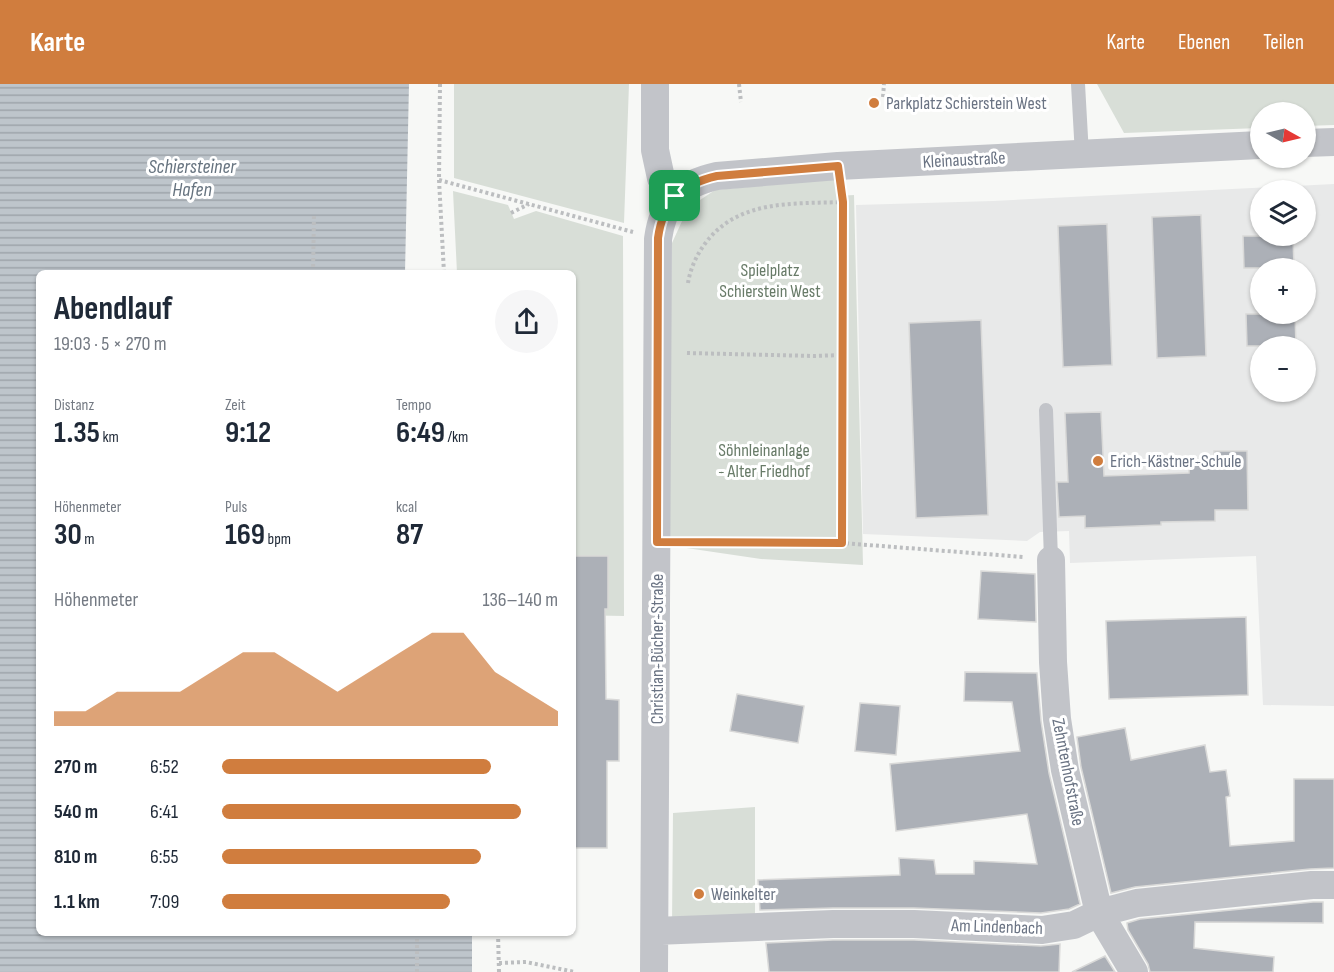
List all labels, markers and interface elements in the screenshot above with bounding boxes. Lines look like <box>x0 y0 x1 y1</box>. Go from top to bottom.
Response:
text: Karte <box>30 26 85 59</box>
text: Karte <box>1107 30 1145 55</box>
text: Ebenen <box>1178 30 1230 55</box>
text: Teilen <box>1263 30 1304 55</box>
place label: Parkplatz Schierstein West <box>886 93 1047 114</box>
marker: Parkplatz Schierstein West <box>867 96 881 110</box>
north arrow <box>1250 102 1316 168</box>
map controls <box>1250 102 1316 402</box>
street label: Kleinaustraße <box>922 147 1006 173</box>
water label: Schiersteiner Hafen <box>148 155 237 202</box>
pin <box>649 170 700 221</box>
icon: arrive <box>658 179 691 212</box>
button: layers <box>1250 180 1316 246</box>
button: + <box>1250 258 1316 324</box>
park label: Spielplatz Schierstein West <box>719 260 821 302</box>
text: Abendlauf <box>54 289 172 329</box>
button: share <box>495 290 558 353</box>
text: 19:03 · 5 × 270 m <box>54 332 167 356</box>
button: − <box>1250 336 1316 402</box>
text: Distanz <box>54 396 94 415</box>
text: Zeit <box>225 396 246 415</box>
text: Tempo <box>396 396 431 415</box>
text: 1.35 <box>54 415 100 451</box>
text: 9:12 <box>225 415 271 451</box>
text: 6:49 <box>396 415 445 451</box>
text: km <box>100 428 119 447</box>
text: /km <box>445 428 468 447</box>
park label: Söhnleinanlage - Alter Friedhof <box>718 440 811 482</box>
place label: Erich-Kästner-Schule <box>1110 451 1242 472</box>
marker: Erich-Kästner-Schule <box>1091 454 1105 468</box>
text: Höhenmeter <box>54 498 121 517</box>
text: Puls <box>225 498 247 517</box>
text: kcal <box>396 498 417 517</box>
text: 30 <box>54 517 82 553</box>
text: 169 <box>225 517 265 553</box>
text: 87 <box>396 517 423 553</box>
text: m <box>82 530 95 549</box>
text: bpm <box>265 530 291 549</box>
street label: Christian-Bücher-Straße <box>647 574 668 724</box>
text: Höhenmeter <box>54 588 138 612</box>
text: 136–140 m <box>482 588 558 612</box>
street label: Zehntenhofstraße <box>1047 716 1089 828</box>
text: 270 m <box>54 755 97 779</box>
text: 6:52 <box>150 755 179 779</box>
text: 540 m <box>54 800 98 824</box>
text: 6:41 <box>150 800 178 824</box>
text: 810 m <box>54 845 97 869</box>
text: 6:55 <box>150 845 179 869</box>
place label: Weinkelter <box>711 884 776 905</box>
marker: Weinkelter <box>692 887 706 901</box>
text: 1.1 km <box>54 890 100 914</box>
text: 7:09 <box>150 890 179 914</box>
street label: Am Lindenbach <box>950 915 1043 939</box>

